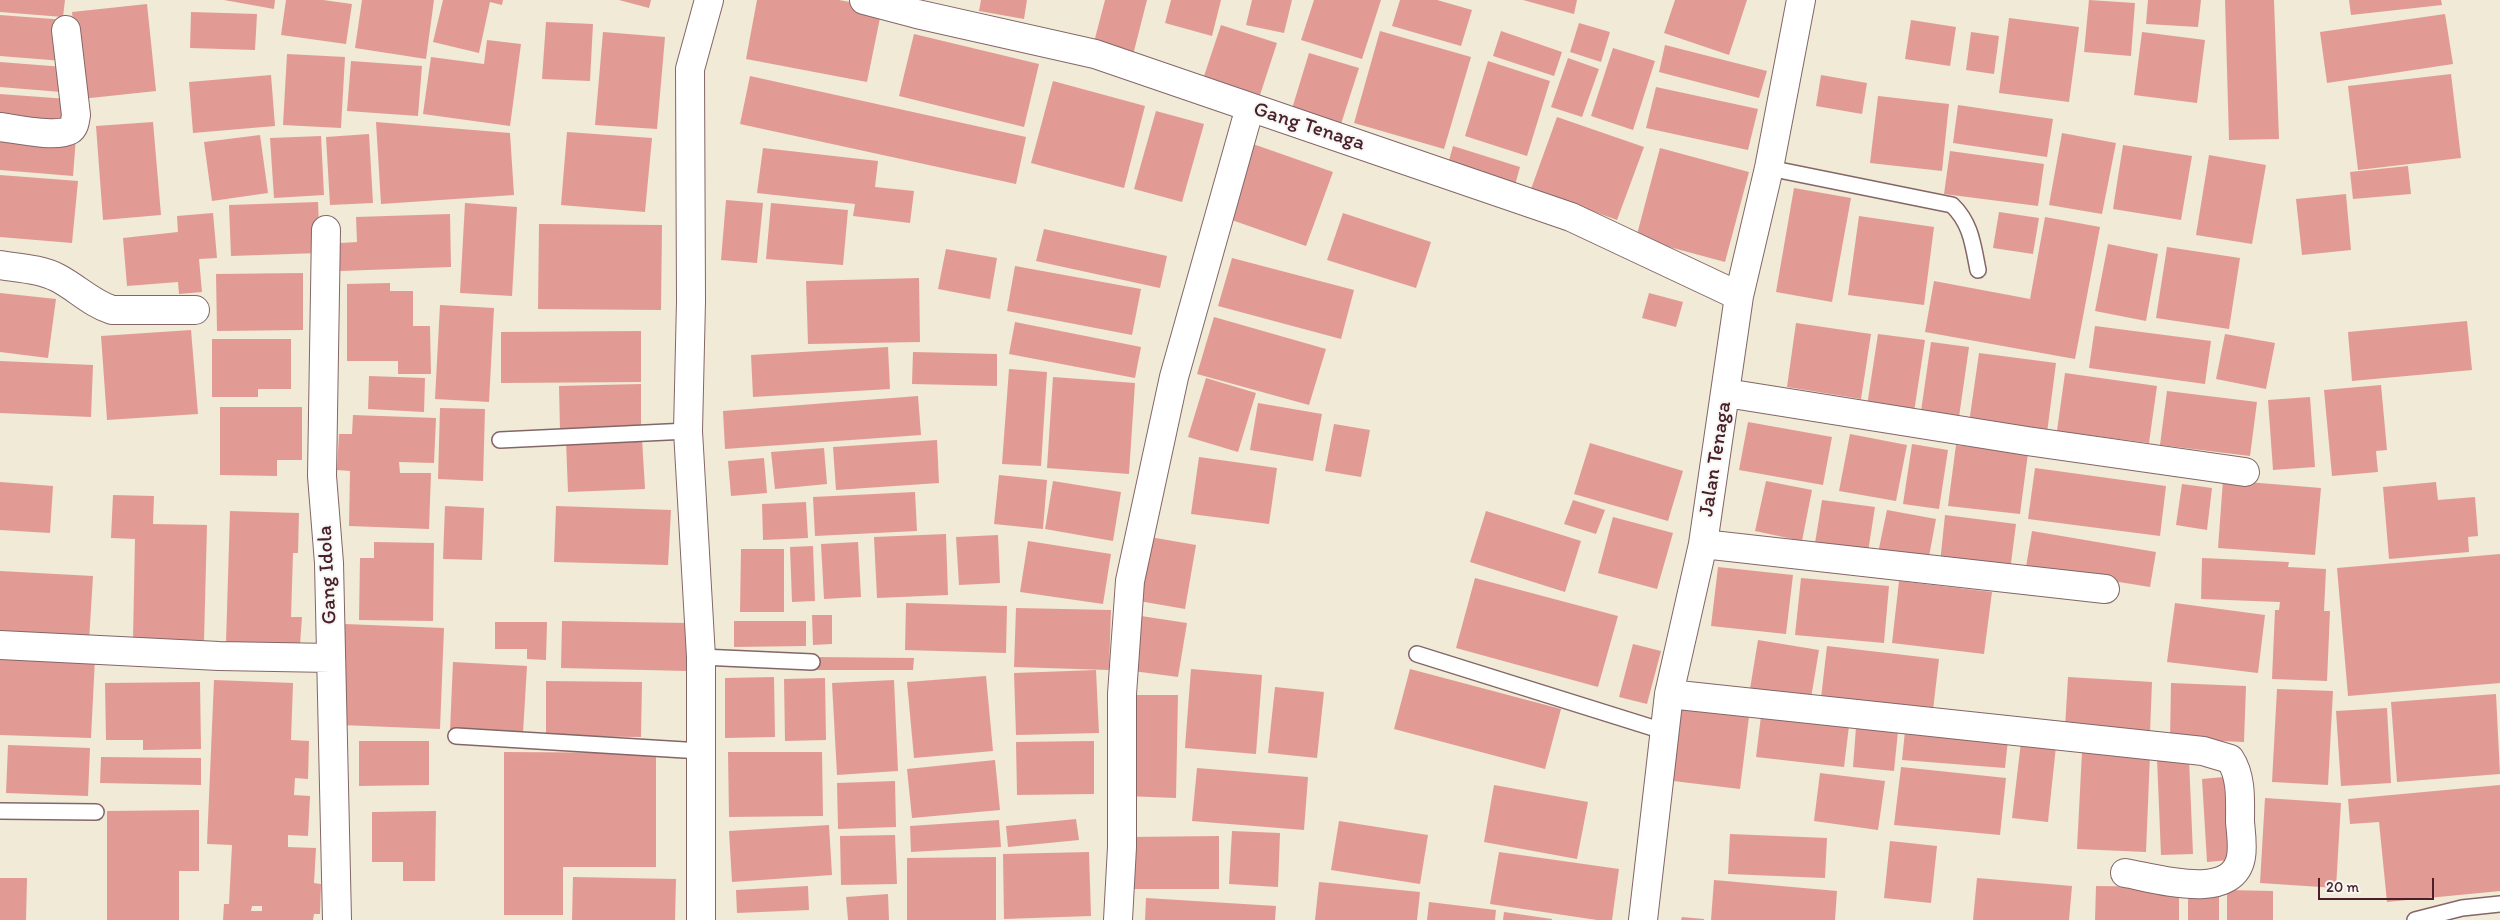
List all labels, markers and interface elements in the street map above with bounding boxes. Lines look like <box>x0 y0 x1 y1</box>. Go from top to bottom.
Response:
street label: Gang Tenaga <box>1250 97 1368 157</box>
street label: Jalan Tenaga <box>1694 400 1738 518</box>
street label: Gang Idola <box>313 525 343 625</box>
scale bar <box>2320 868 2436 900</box>
text: 20 m <box>2326 878 2359 896</box>

